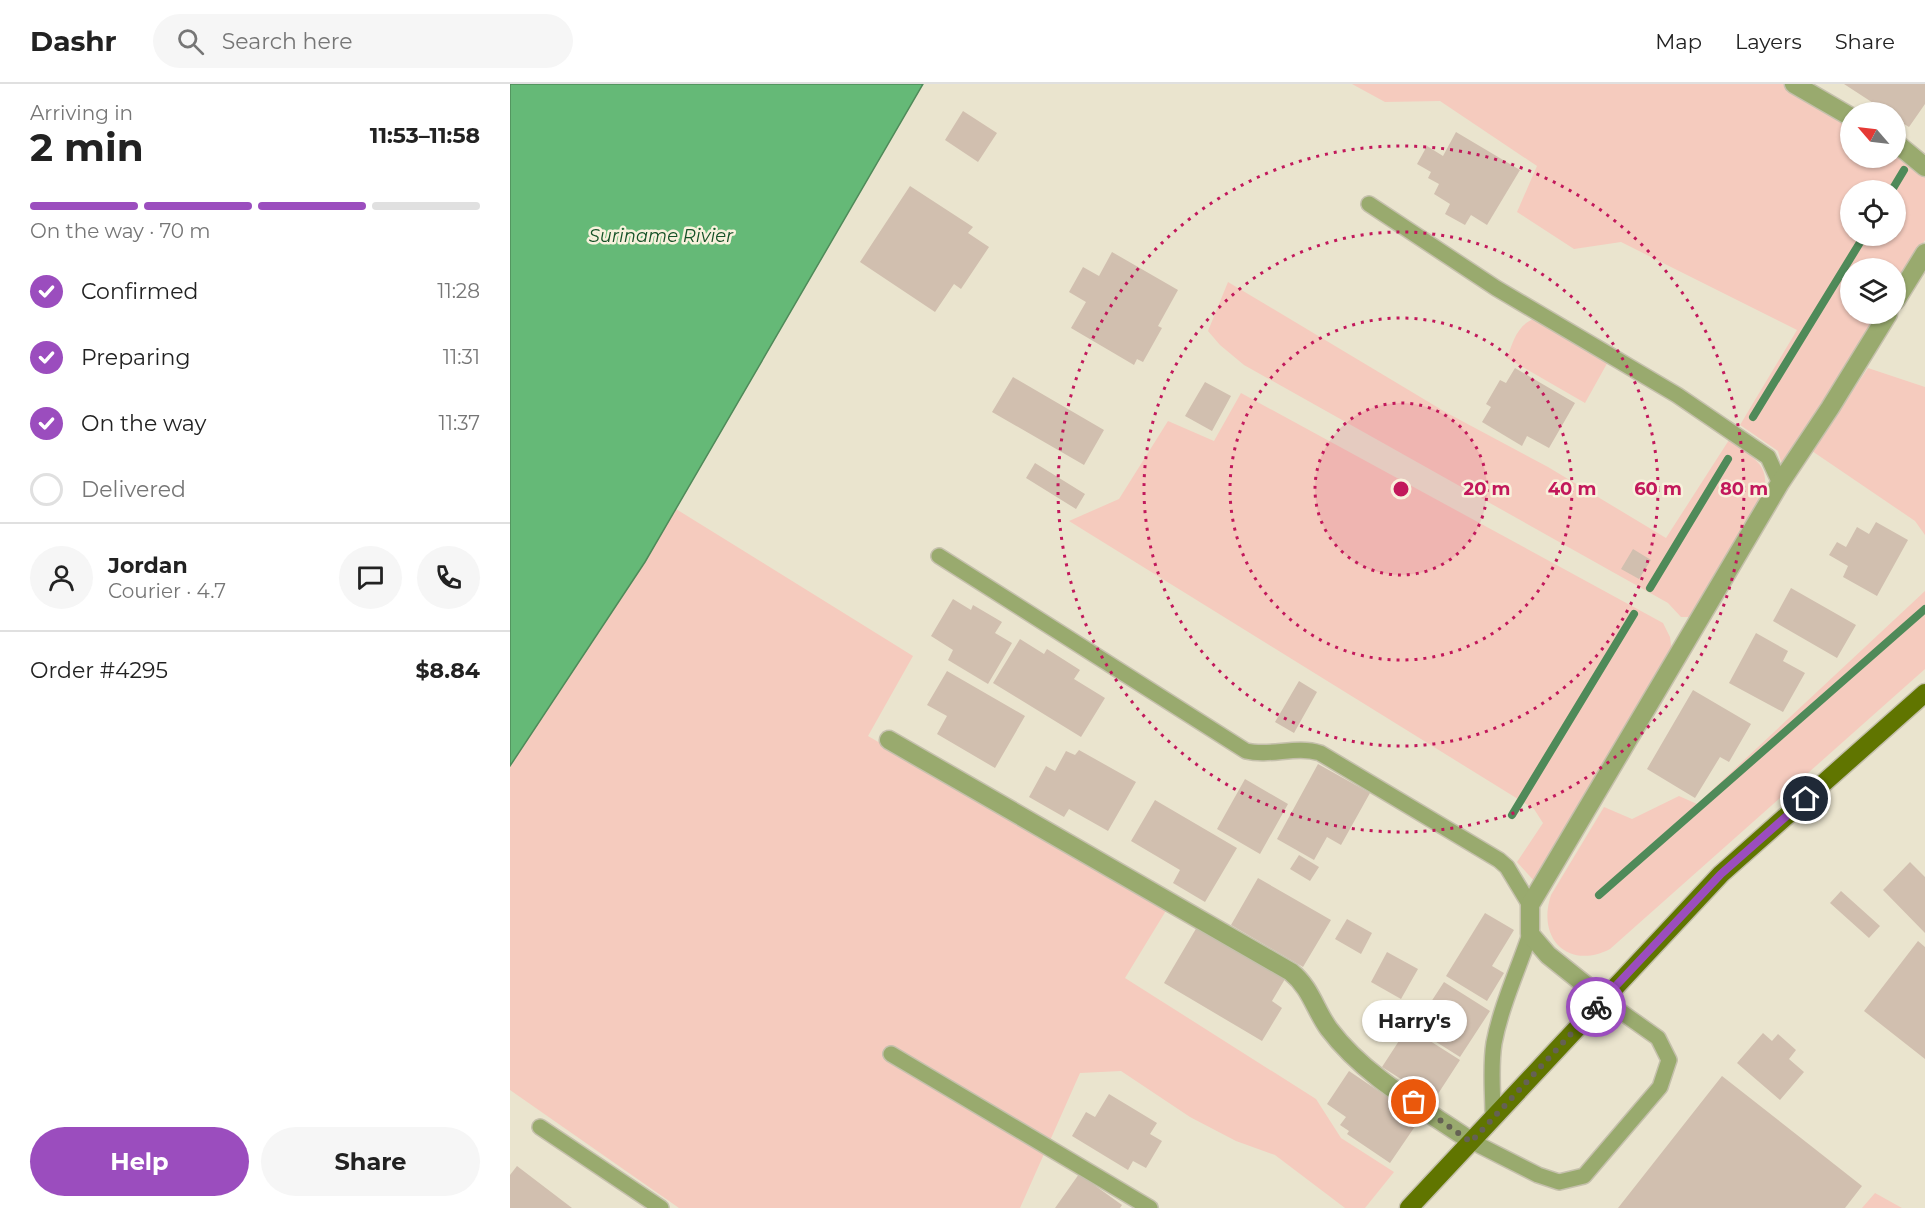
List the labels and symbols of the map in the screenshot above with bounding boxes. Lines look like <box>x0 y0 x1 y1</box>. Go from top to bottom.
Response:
north arrow <box>1840 102 1906 168</box>
water label: Suriname Rivier <box>589 225 734 247</box>
text: 20 m <box>1464 478 1510 500</box>
text: 40 m <box>1548 478 1596 500</box>
text: 60 m <box>1634 478 1682 500</box>
text: 80 m <box>1720 478 1768 500</box>
centre of rings <box>1391 479 1411 499</box>
pin <box>1780 773 1831 824</box>
courier <box>1566 977 1626 1037</box>
callout: Harry's <box>1362 1000 1466 1042</box>
pin <box>1388 1076 1439 1127</box>

